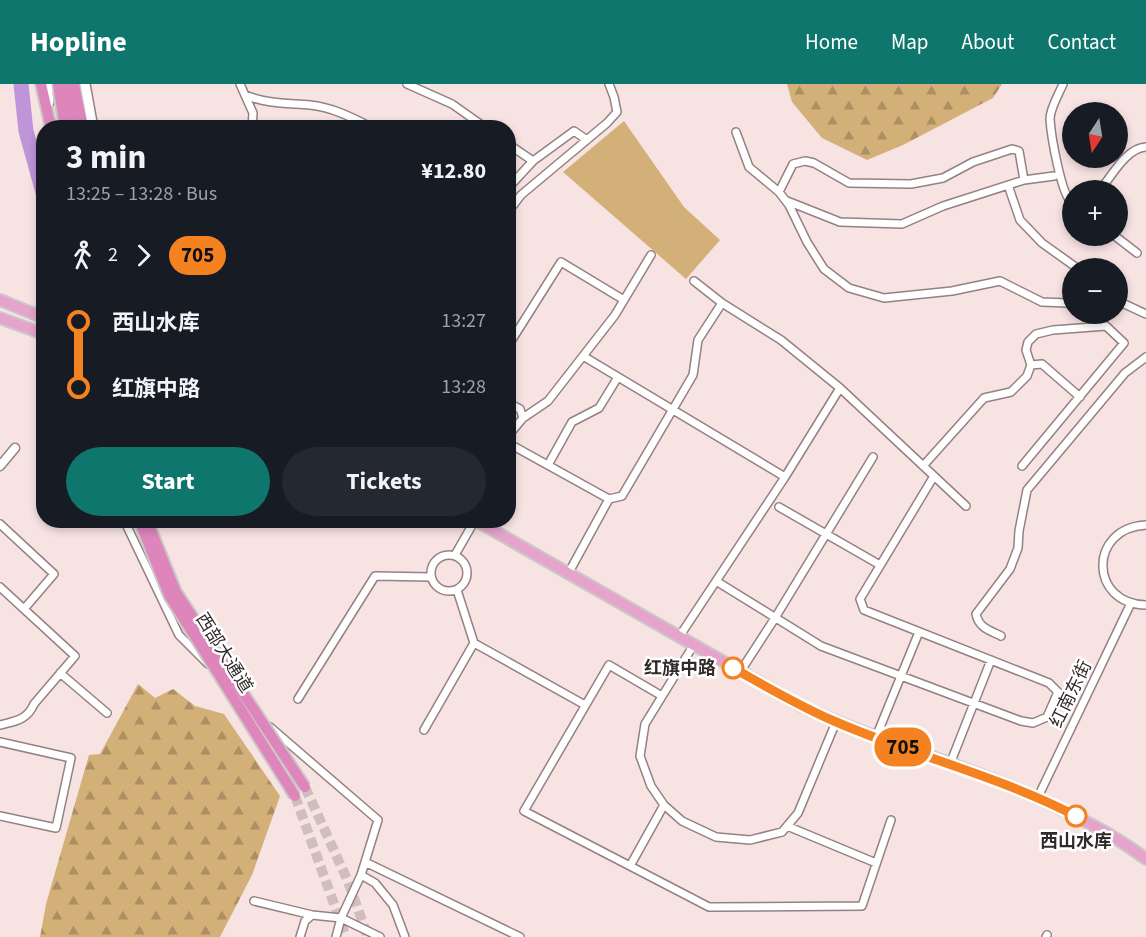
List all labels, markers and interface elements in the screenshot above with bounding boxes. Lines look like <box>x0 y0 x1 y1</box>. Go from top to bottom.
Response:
text: Hopline <box>30 22 127 62</box>
text: Home <box>805 27 858 57</box>
text: Map <box>891 27 929 57</box>
text: About <box>962 27 1014 57</box>
text: Contact <box>1047 27 1116 57</box>
north arrow <box>1062 102 1128 168</box>
map controls <box>1062 102 1128 324</box>
text: 3 min <box>66 134 146 181</box>
text: ¥12.80 <box>421 155 486 187</box>
text: 13:25 – 13:28 · Bus <box>66 180 217 208</box>
button: + <box>1062 180 1128 246</box>
icon: walk <box>66 239 99 272</box>
icon: forward <box>127 239 160 272</box>
text: 705 <box>181 240 214 270</box>
text: 2 <box>108 241 118 269</box>
button: − <box>1062 258 1128 324</box>
text: 西山水库 <box>112 307 200 339</box>
text: 13:27 <box>441 307 486 335</box>
text: 红旗中路 <box>112 373 200 405</box>
text: 13:28 <box>441 373 486 401</box>
button: Start <box>66 447 270 516</box>
button: Tickets <box>282 447 486 516</box>
street label: 西部大通道 <box>190 608 258 698</box>
place label: 红旗中路 <box>644 656 716 681</box>
street label: 红南东街 <box>1044 656 1098 732</box>
marker: 红旗中路 <box>722 657 744 679</box>
line badge: 705 <box>868 728 938 766</box>
text: 705 <box>886 732 920 762</box>
marker: 西山水库 <box>1065 805 1087 827</box>
place label: 西山水库 <box>1040 829 1112 854</box>

